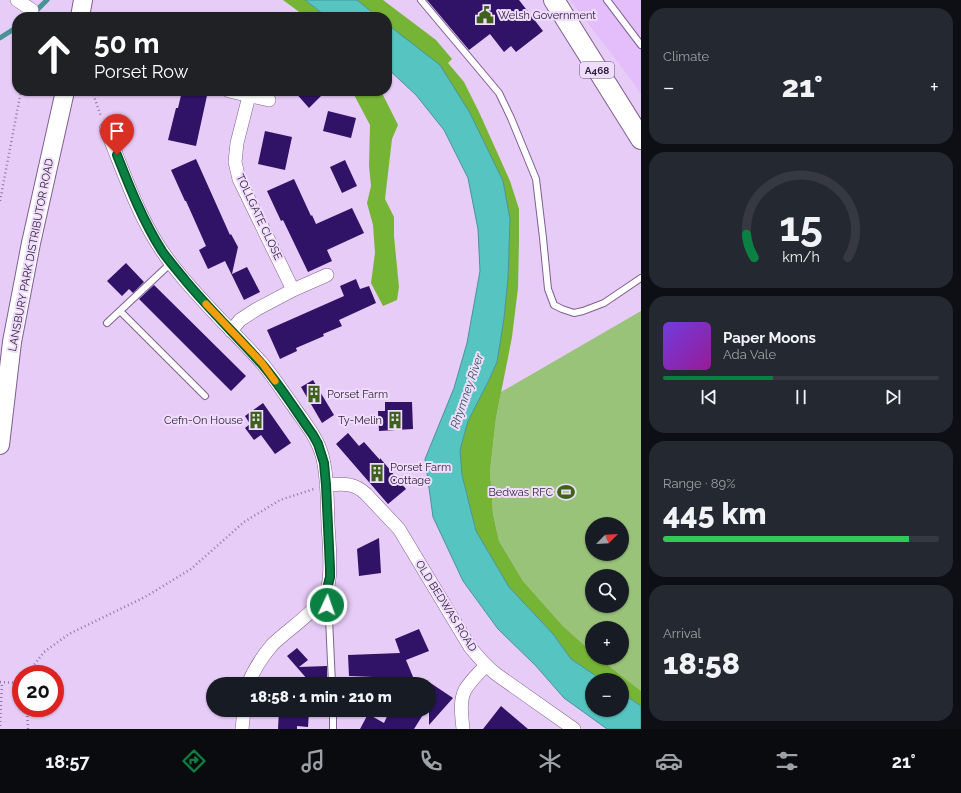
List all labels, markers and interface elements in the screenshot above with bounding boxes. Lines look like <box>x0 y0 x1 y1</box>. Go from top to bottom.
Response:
public building icon: Welsh Government <box>475 5 495 25</box>
place label: Welsh Government <box>498 9 596 22</box>
text: 50 m <box>94 27 160 60</box>
icon: ahead <box>28 28 80 80</box>
text: Climate <box>663 49 709 64</box>
text: Porset Row <box>94 61 188 82</box>
road number: A468 <box>580 62 614 78</box>
text: 21° <box>782 69 823 104</box>
text: − <box>663 74 675 100</box>
text: + <box>930 74 939 100</box>
pin <box>100 114 134 155</box>
icon: arrive <box>106 120 128 142</box>
street label: LANSBURY PARK DISTRIBUTOR ROAD <box>6 157 56 353</box>
street label: TOLLGATE CLOSE <box>233 172 285 262</box>
text: 15 <box>779 202 823 251</box>
text: km/h <box>782 249 820 265</box>
text: Paper Moons <box>723 329 816 347</box>
text: Ada Vale <box>723 347 776 362</box>
water label: Rhymney River <box>448 351 487 430</box>
building icon: Porset Farm <box>304 384 324 404</box>
icon: previous <box>698 386 720 408</box>
icon: pause <box>790 386 812 408</box>
icon: next <box>882 386 904 408</box>
place label: Porset Farm <box>327 388 388 401</box>
building icon: Cefn-On House <box>246 410 266 430</box>
building icon: Ty-Melin <box>385 410 405 430</box>
place label: Cefn-On House <box>164 414 244 427</box>
place label: Ty-Melin <box>338 414 382 427</box>
place label: Porset Farm Cottage <box>390 461 451 487</box>
building icon: Porset Farm Cottage <box>367 463 387 483</box>
text: Range · 89% <box>663 476 735 491</box>
sports icon: Bedwas RFC <box>556 482 576 502</box>
place label: Bedwas RFC <box>488 486 553 499</box>
text: 445 km <box>663 496 767 531</box>
north arrow <box>585 517 629 561</box>
map controls <box>585 517 629 717</box>
street label: OLD BEDWAS ROAD <box>413 558 479 654</box>
button: search <box>585 569 629 613</box>
position arrow <box>306 584 348 626</box>
button: + <box>585 621 629 665</box>
text: Arrival <box>663 626 701 641</box>
text: 18:58 <box>663 646 740 681</box>
speed limit sign: 20 <box>12 665 64 717</box>
button: − <box>585 673 629 717</box>
text: 18:58 · 1 min · 210 m <box>250 688 392 706</box>
icon: directions <box>180 747 208 775</box>
icon: music <box>299 747 327 775</box>
icon: phone <box>417 747 445 775</box>
icon: climate <box>536 747 564 775</box>
icon: car <box>655 747 683 775</box>
icon: filters <box>773 747 801 775</box>
text: 18:57 <box>45 751 90 772</box>
text: 21° <box>892 751 916 772</box>

